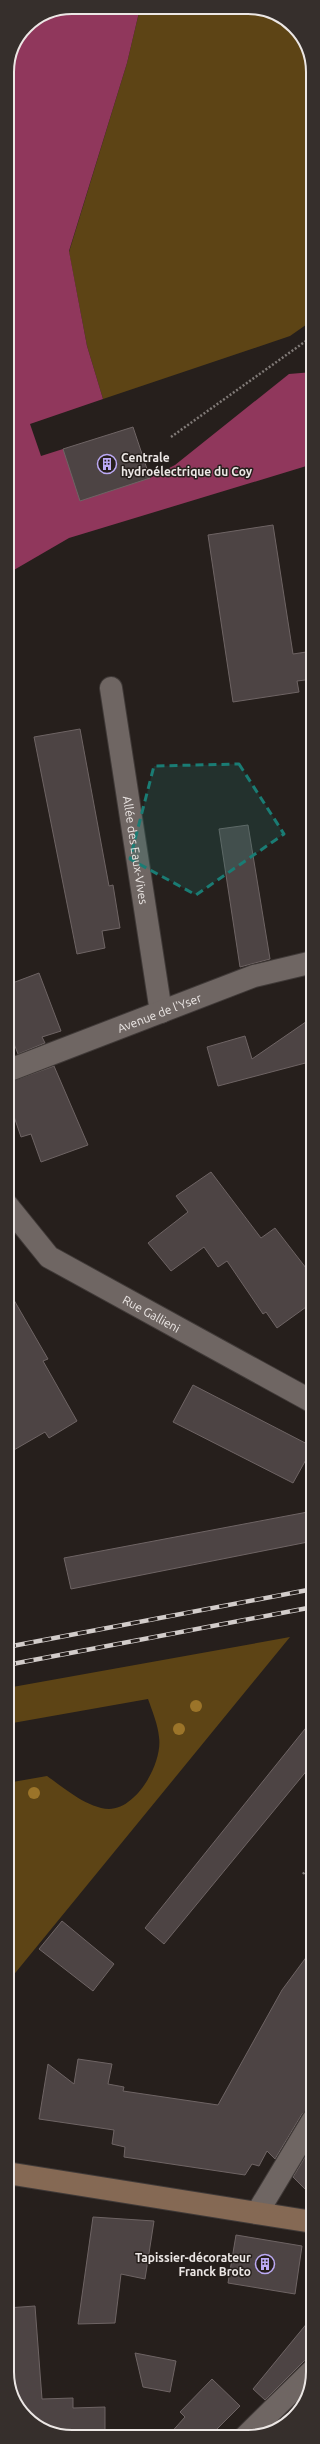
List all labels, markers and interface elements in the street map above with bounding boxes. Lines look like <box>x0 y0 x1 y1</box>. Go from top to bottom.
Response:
place label: Centrale hydroélectrique du Coy <box>121 451 253 478</box>
building icon: Centrale hydroélectrique du Coy <box>96 453 118 475</box>
street label: Allée des Eaux-Vives <box>121 795 151 905</box>
street label: Avenue de l'Yser <box>115 990 203 1035</box>
street label: Rue Gallieni <box>121 1292 183 1334</box>
place label: Tapissier-décorateur Franck Broto <box>135 2251 251 2278</box>
building icon: Tapissier-décorateur Franck Broto <box>254 2253 276 2275</box>

